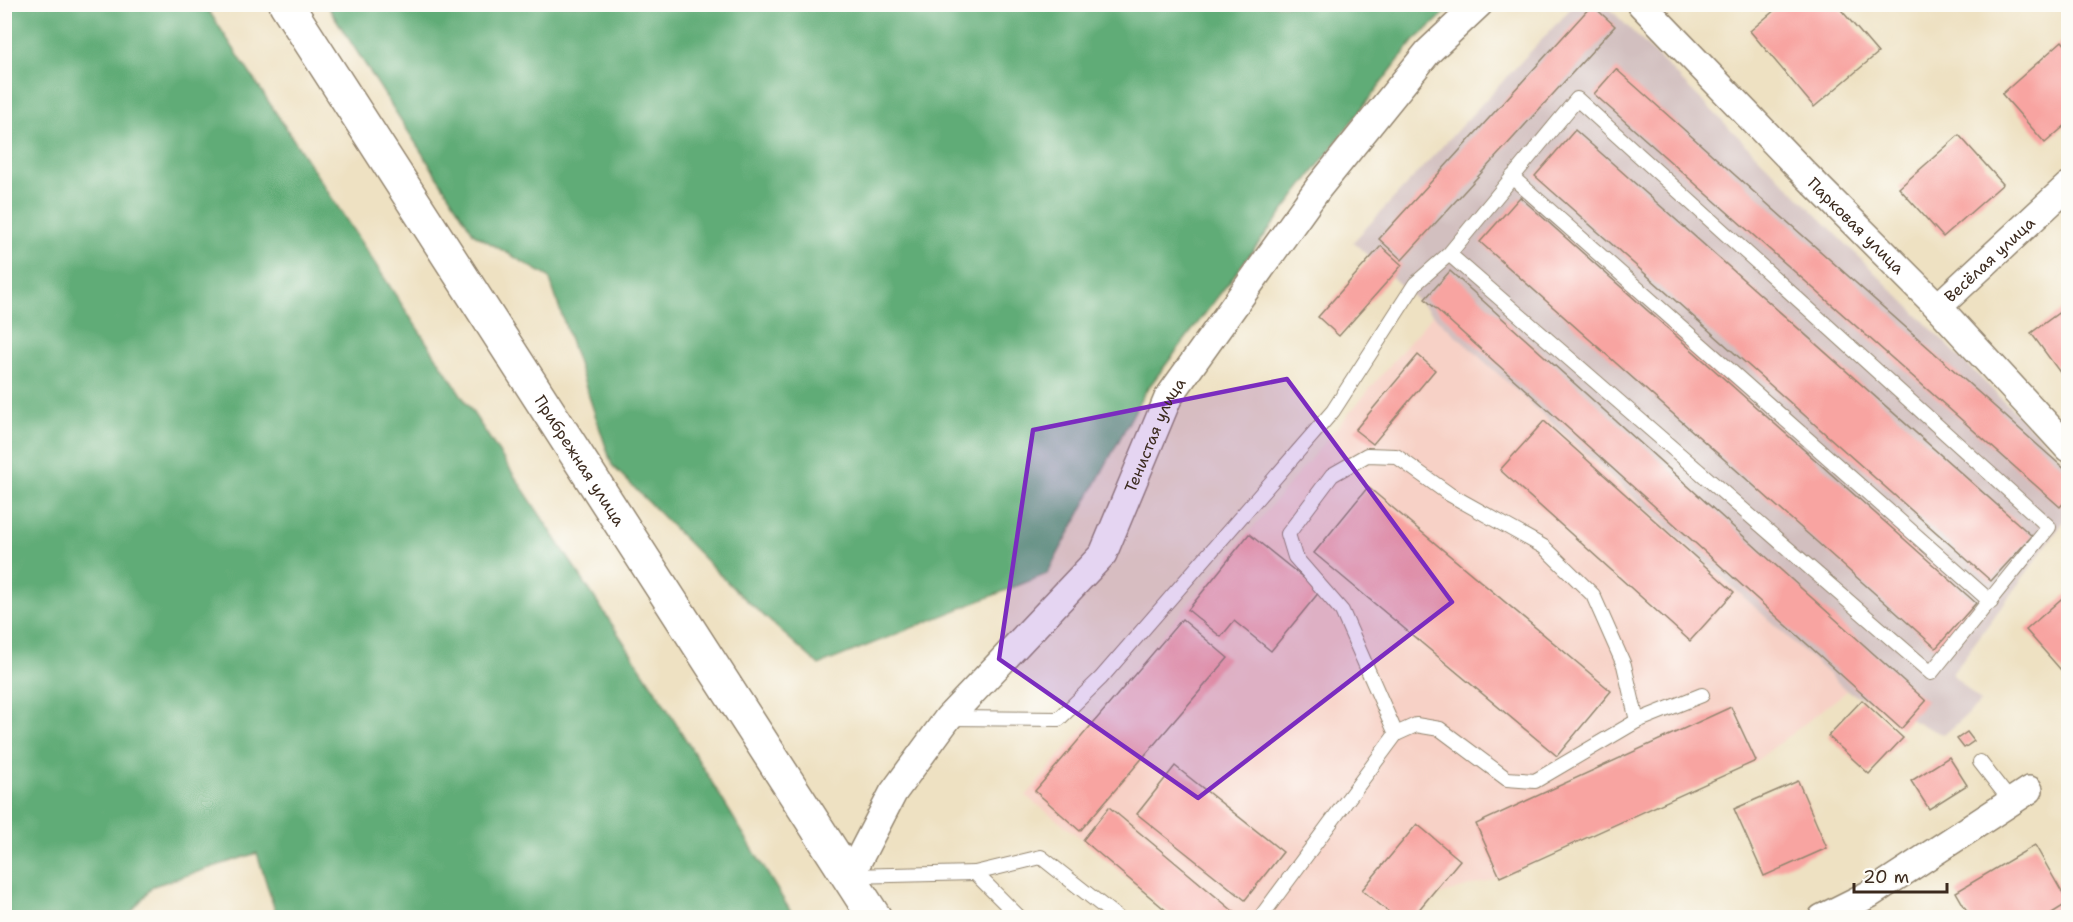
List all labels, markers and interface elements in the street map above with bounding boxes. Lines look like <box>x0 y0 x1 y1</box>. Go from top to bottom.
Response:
street label: Парковая улица <box>1804 173 1909 278</box>
street label: Весёлая улица <box>1939 212 2039 307</box>
street label: Тенистая улица <box>1119 373 1190 496</box>
street label: Прибрежная улица <box>530 391 630 530</box>
scale bar <box>1854 856 1947 894</box>
text: 20 m <box>1863 865 1909 889</box>

